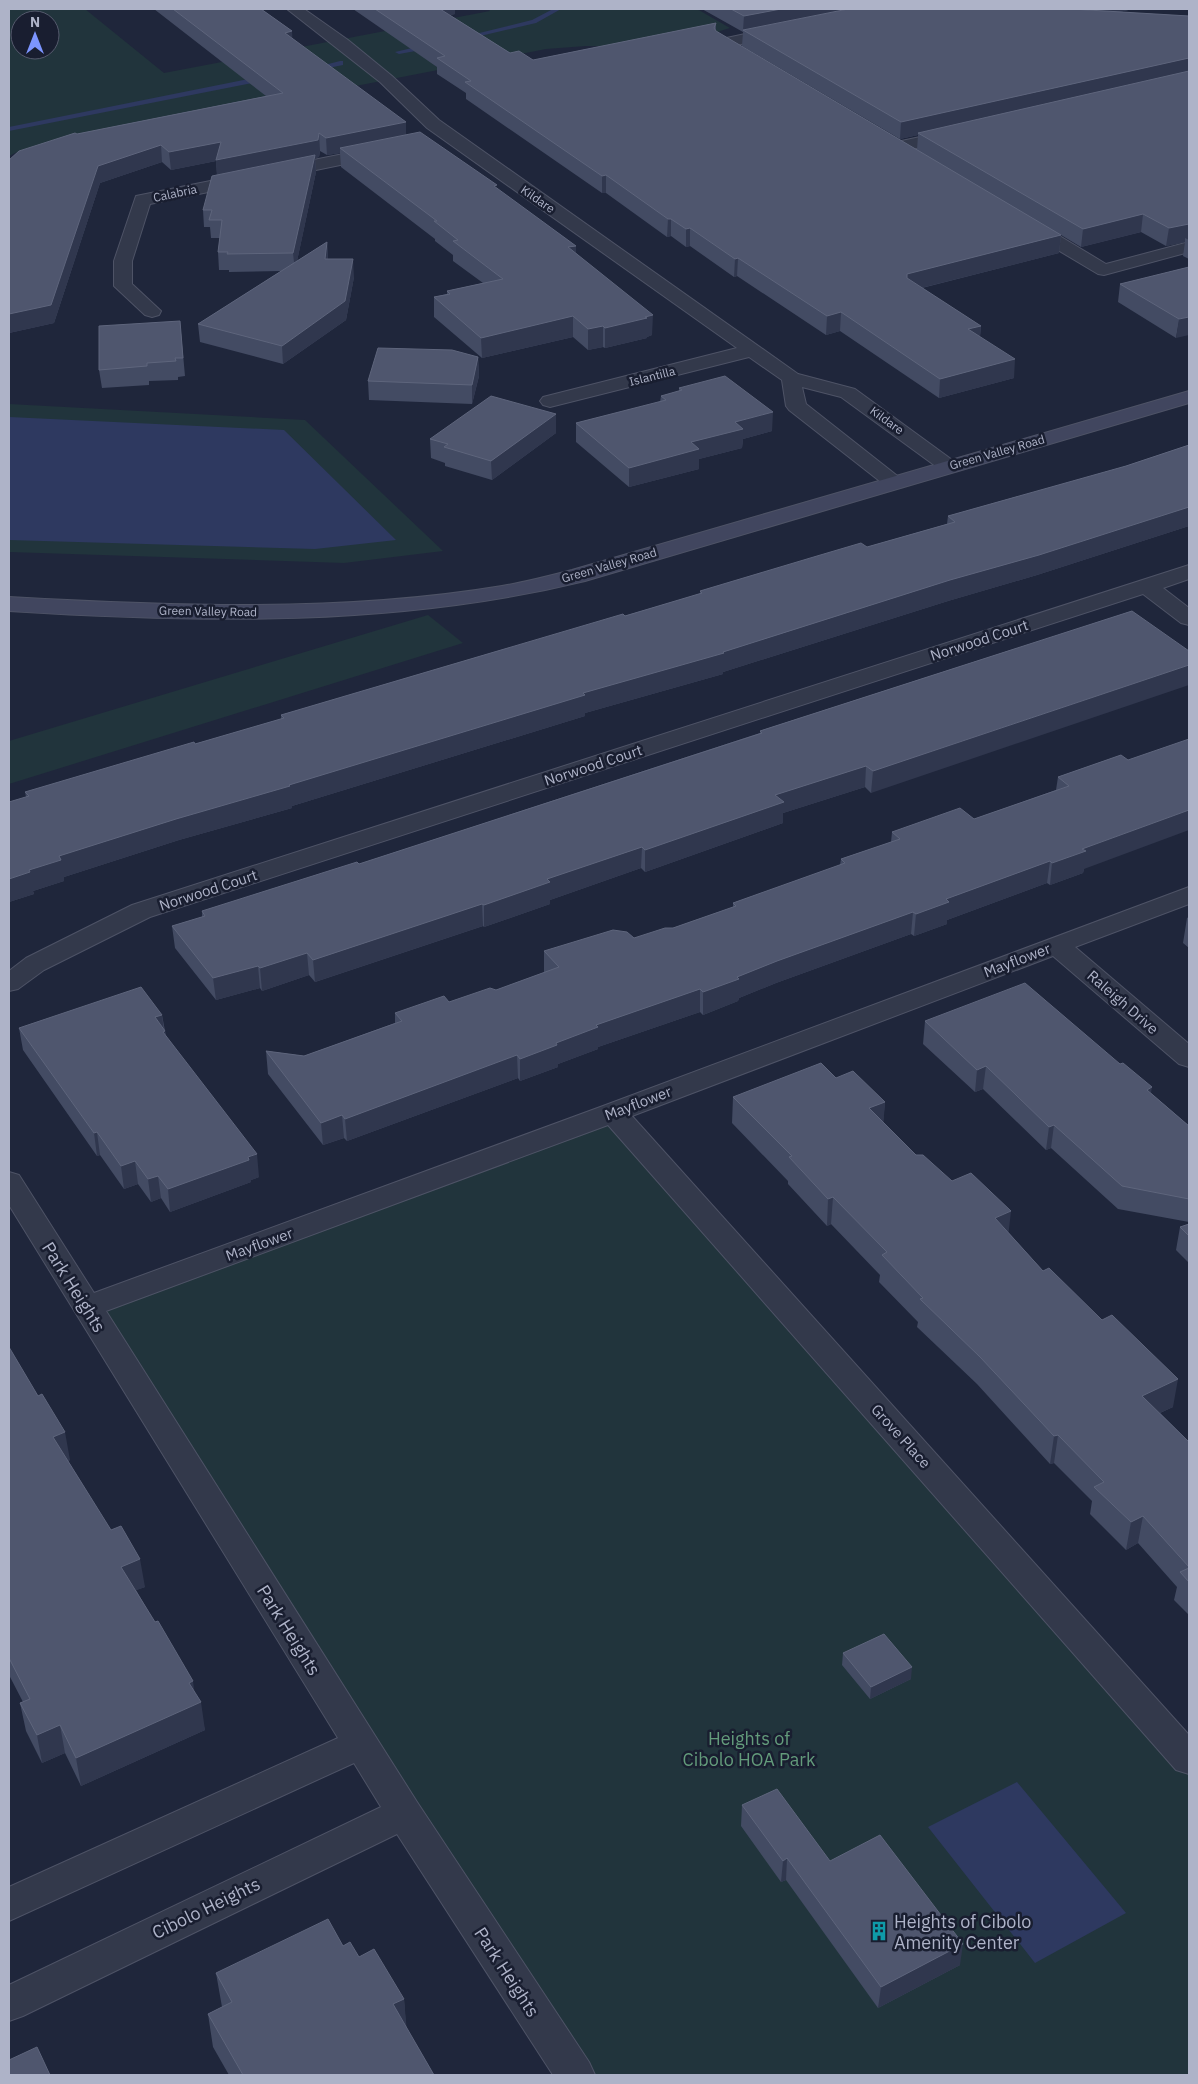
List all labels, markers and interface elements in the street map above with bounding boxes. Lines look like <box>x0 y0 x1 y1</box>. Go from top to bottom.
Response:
north arrow <box>10 10 60 60</box>
text: N <box>30 13 40 31</box>
street label: Calabria <box>152 181 199 205</box>
street label: Kildare <box>518 182 558 216</box>
street label: Islantilla <box>627 363 677 389</box>
street label: Kildare <box>867 403 907 438</box>
street label: Green Valley Road <box>948 431 1046 473</box>
street label: Green Valley Road <box>560 544 658 586</box>
street label: Green Valley Road <box>159 603 257 619</box>
street label: Norwood Court <box>927 615 1031 665</box>
street label: Norwood Court <box>541 740 645 790</box>
street label: Norwood Court <box>156 865 260 915</box>
street label: Mayflower <box>981 938 1054 981</box>
street label: Raleigh Drive <box>1083 966 1163 1038</box>
street label: Mayflower <box>602 1081 675 1124</box>
street label: Mayflower <box>223 1223 296 1265</box>
street label: Park Heights <box>37 1237 111 1337</box>
street label: Grove Place <box>867 1400 935 1472</box>
street label: Park Heights <box>252 1580 326 1680</box>
park label: Heights of Cibolo HOA Park <box>683 1727 816 1771</box>
street label: Cibolo Heights <box>148 1872 264 1944</box>
place label: Heights of Cibolo Amenity Center <box>894 1910 1031 1954</box>
building icon: Heights of Cibolo Amenity Center <box>868 1920 890 1942</box>
street label: Park Heights <box>469 1923 545 2021</box>

